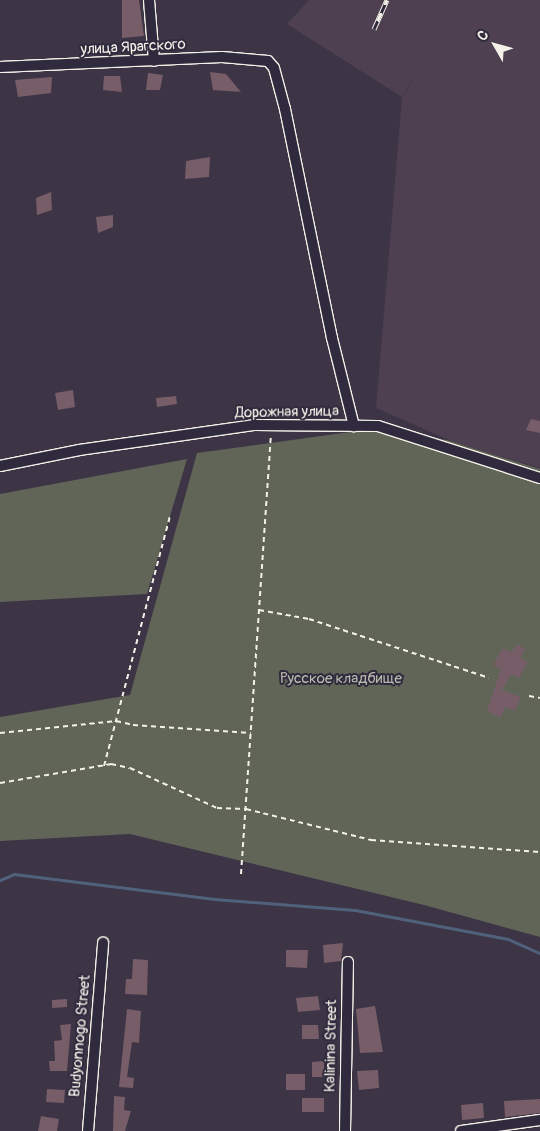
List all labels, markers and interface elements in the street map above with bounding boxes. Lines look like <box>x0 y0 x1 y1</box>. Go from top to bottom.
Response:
north arrow <box>470 20 520 70</box>
text: С <box>473 27 492 44</box>
street label: улица Ярагского <box>80 35 186 59</box>
street label: Дорожная улица <box>235 402 339 422</box>
park label: Русское кладбище <box>280 670 402 688</box>
street label: Budyonnogo Street <box>66 974 94 1098</box>
street label: Kalinina Street <box>321 1000 341 1092</box>

